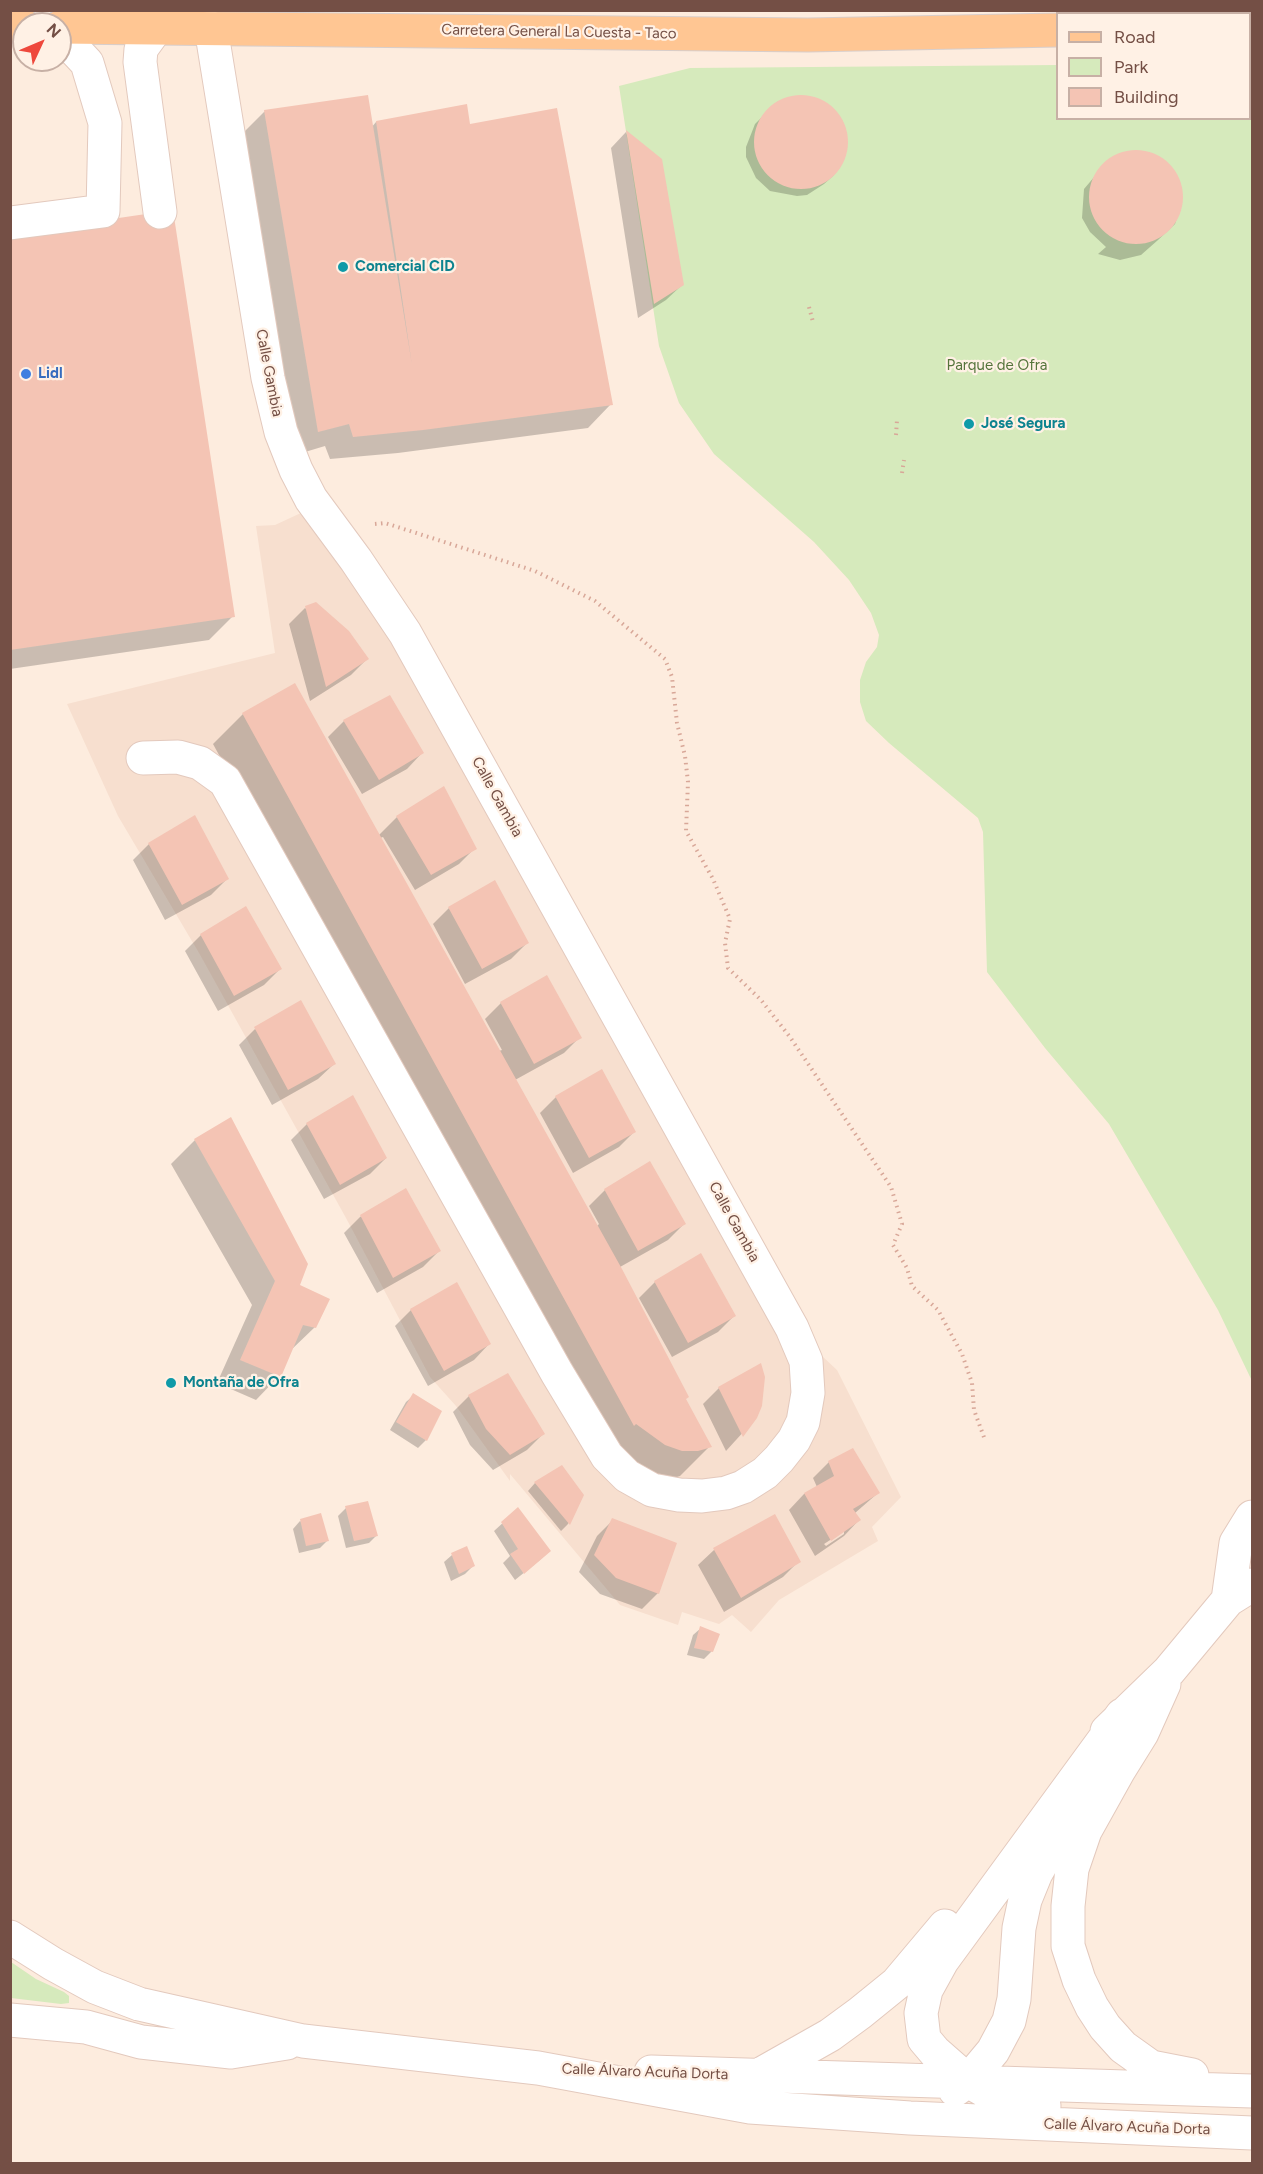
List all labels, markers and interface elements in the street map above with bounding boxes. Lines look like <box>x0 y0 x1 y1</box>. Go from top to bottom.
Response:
north arrow <box>12 12 72 72</box>
legend <box>1056 12 1251 120</box>
text: N <box>43 19 65 42</box>
street label: Carretera General La Cuesta - Taco <box>441 21 677 43</box>
text: Road <box>1114 26 1155 48</box>
text: Park <box>1114 56 1148 78</box>
text: Building <box>1114 86 1179 108</box>
place label: Comercial CID <box>355 258 455 276</box>
marker: Comercial CID <box>336 260 350 274</box>
street label: Calle Gambia <box>252 328 286 418</box>
park label: Parque de Ofra <box>947 357 1047 375</box>
place label: Lidl <box>38 365 63 383</box>
marker: Lidl <box>19 367 33 381</box>
place label: José Segura <box>981 415 1066 433</box>
marker: José Segura <box>962 417 976 431</box>
street label: Calle Gambia <box>468 754 526 840</box>
street label: Calle Gambia <box>705 1179 763 1265</box>
place label: Montaña de Ofra <box>183 1374 299 1392</box>
marker: Montaña de Ofra <box>164 1376 178 1390</box>
street label: Calle Álvaro Acuña Dorta <box>561 2060 729 2084</box>
street label: Calle Álvaro Acuña Dorta <box>1043 2115 1211 2139</box>

